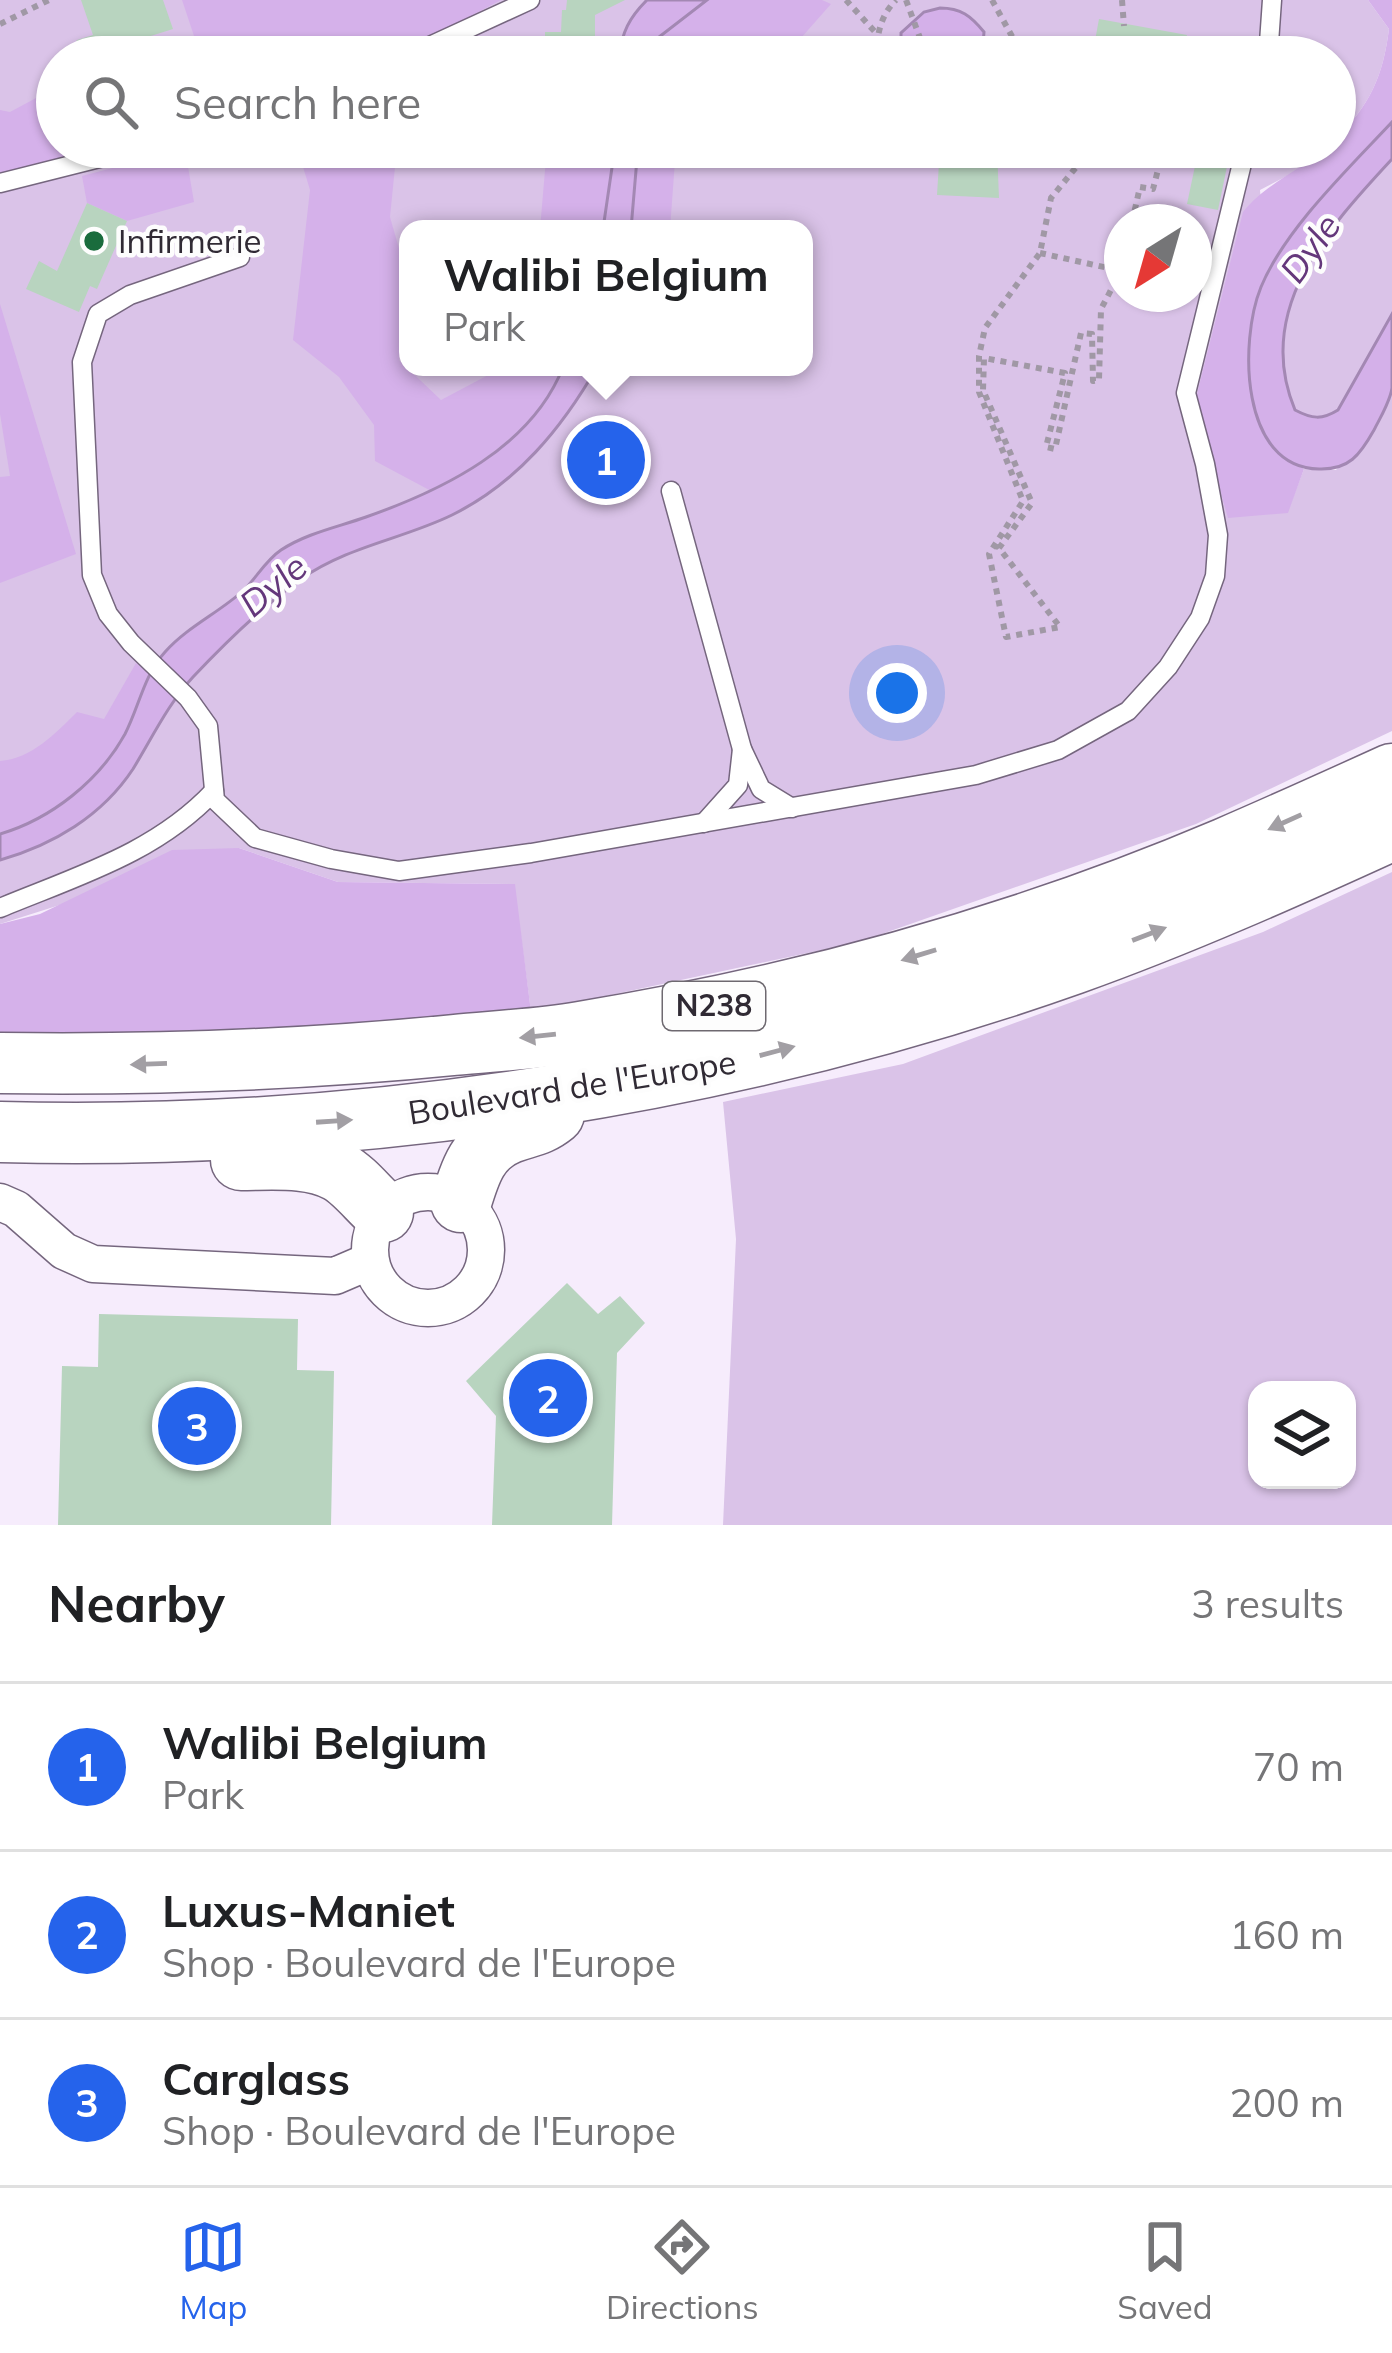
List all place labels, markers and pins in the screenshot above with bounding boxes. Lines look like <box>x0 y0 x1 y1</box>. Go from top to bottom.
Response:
place label: Infirmerie <box>118 220 262 261</box>
marker: Infirmerie <box>81 228 107 254</box>
pin: 1 <box>567 415 645 505</box>
pin: 2 <box>509 1353 587 1443</box>
pin: 3 <box>158 1381 236 1471</box>

